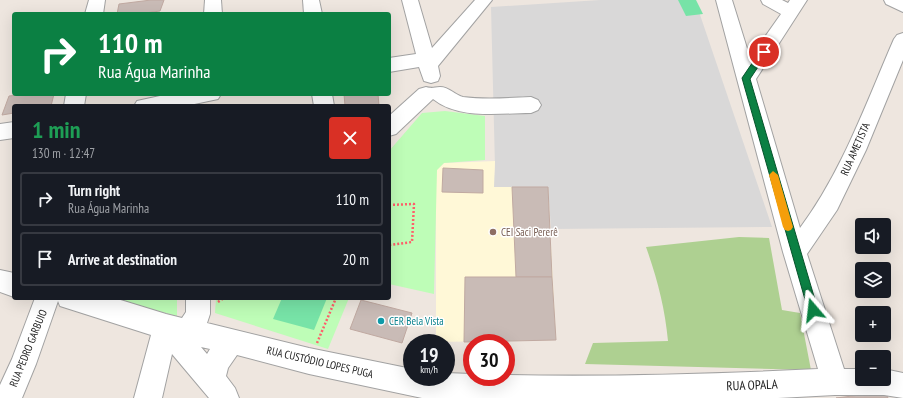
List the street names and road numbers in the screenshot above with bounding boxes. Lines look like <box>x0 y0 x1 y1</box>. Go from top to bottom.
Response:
street label: RUA AMETISTA <box>837 120 873 178</box>
street label: RUA PEDRO GARBUIO <box>6 307 50 389</box>
street label: RUA CUSTÓDIO LOPES PUGA <box>265 343 375 381</box>
street label: RUA OPALA <box>726 376 779 394</box>

